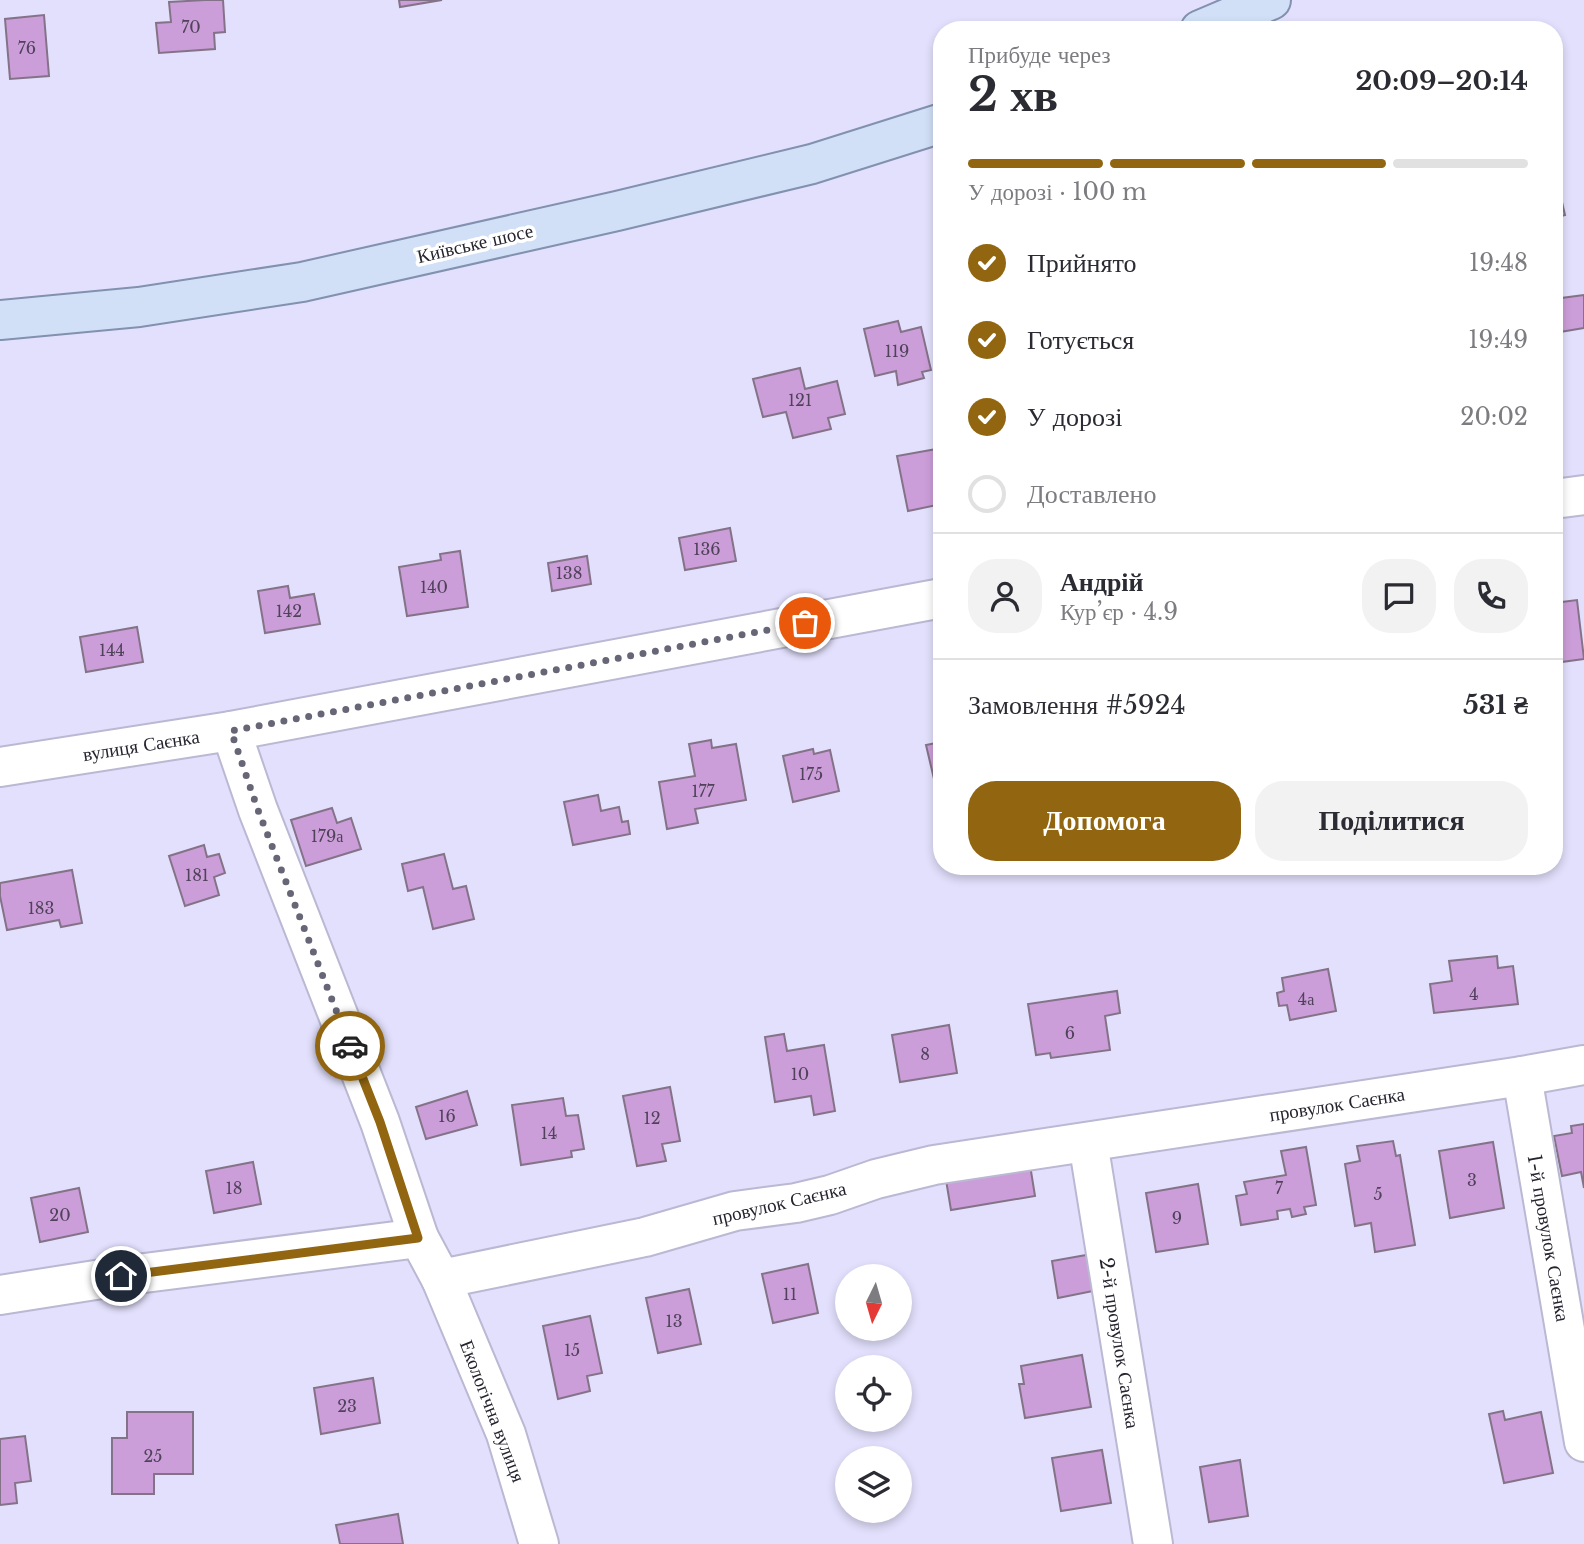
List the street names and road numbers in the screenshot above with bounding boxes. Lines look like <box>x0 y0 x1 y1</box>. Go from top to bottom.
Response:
street label: Київське шосе <box>415 219 535 268</box>
street label: вулиця Саєнка <box>81 725 202 766</box>
street label: провулок Саєнка <box>1268 1082 1407 1127</box>
street label: 1-й провулок Саєнка <box>1522 1153 1575 1324</box>
street label: провулок Саєнка <box>710 1177 849 1230</box>
street label: 2-й провулок Саєнка <box>1095 1256 1144 1431</box>
street label: Екологічна вулиця <box>455 1337 530 1486</box>

